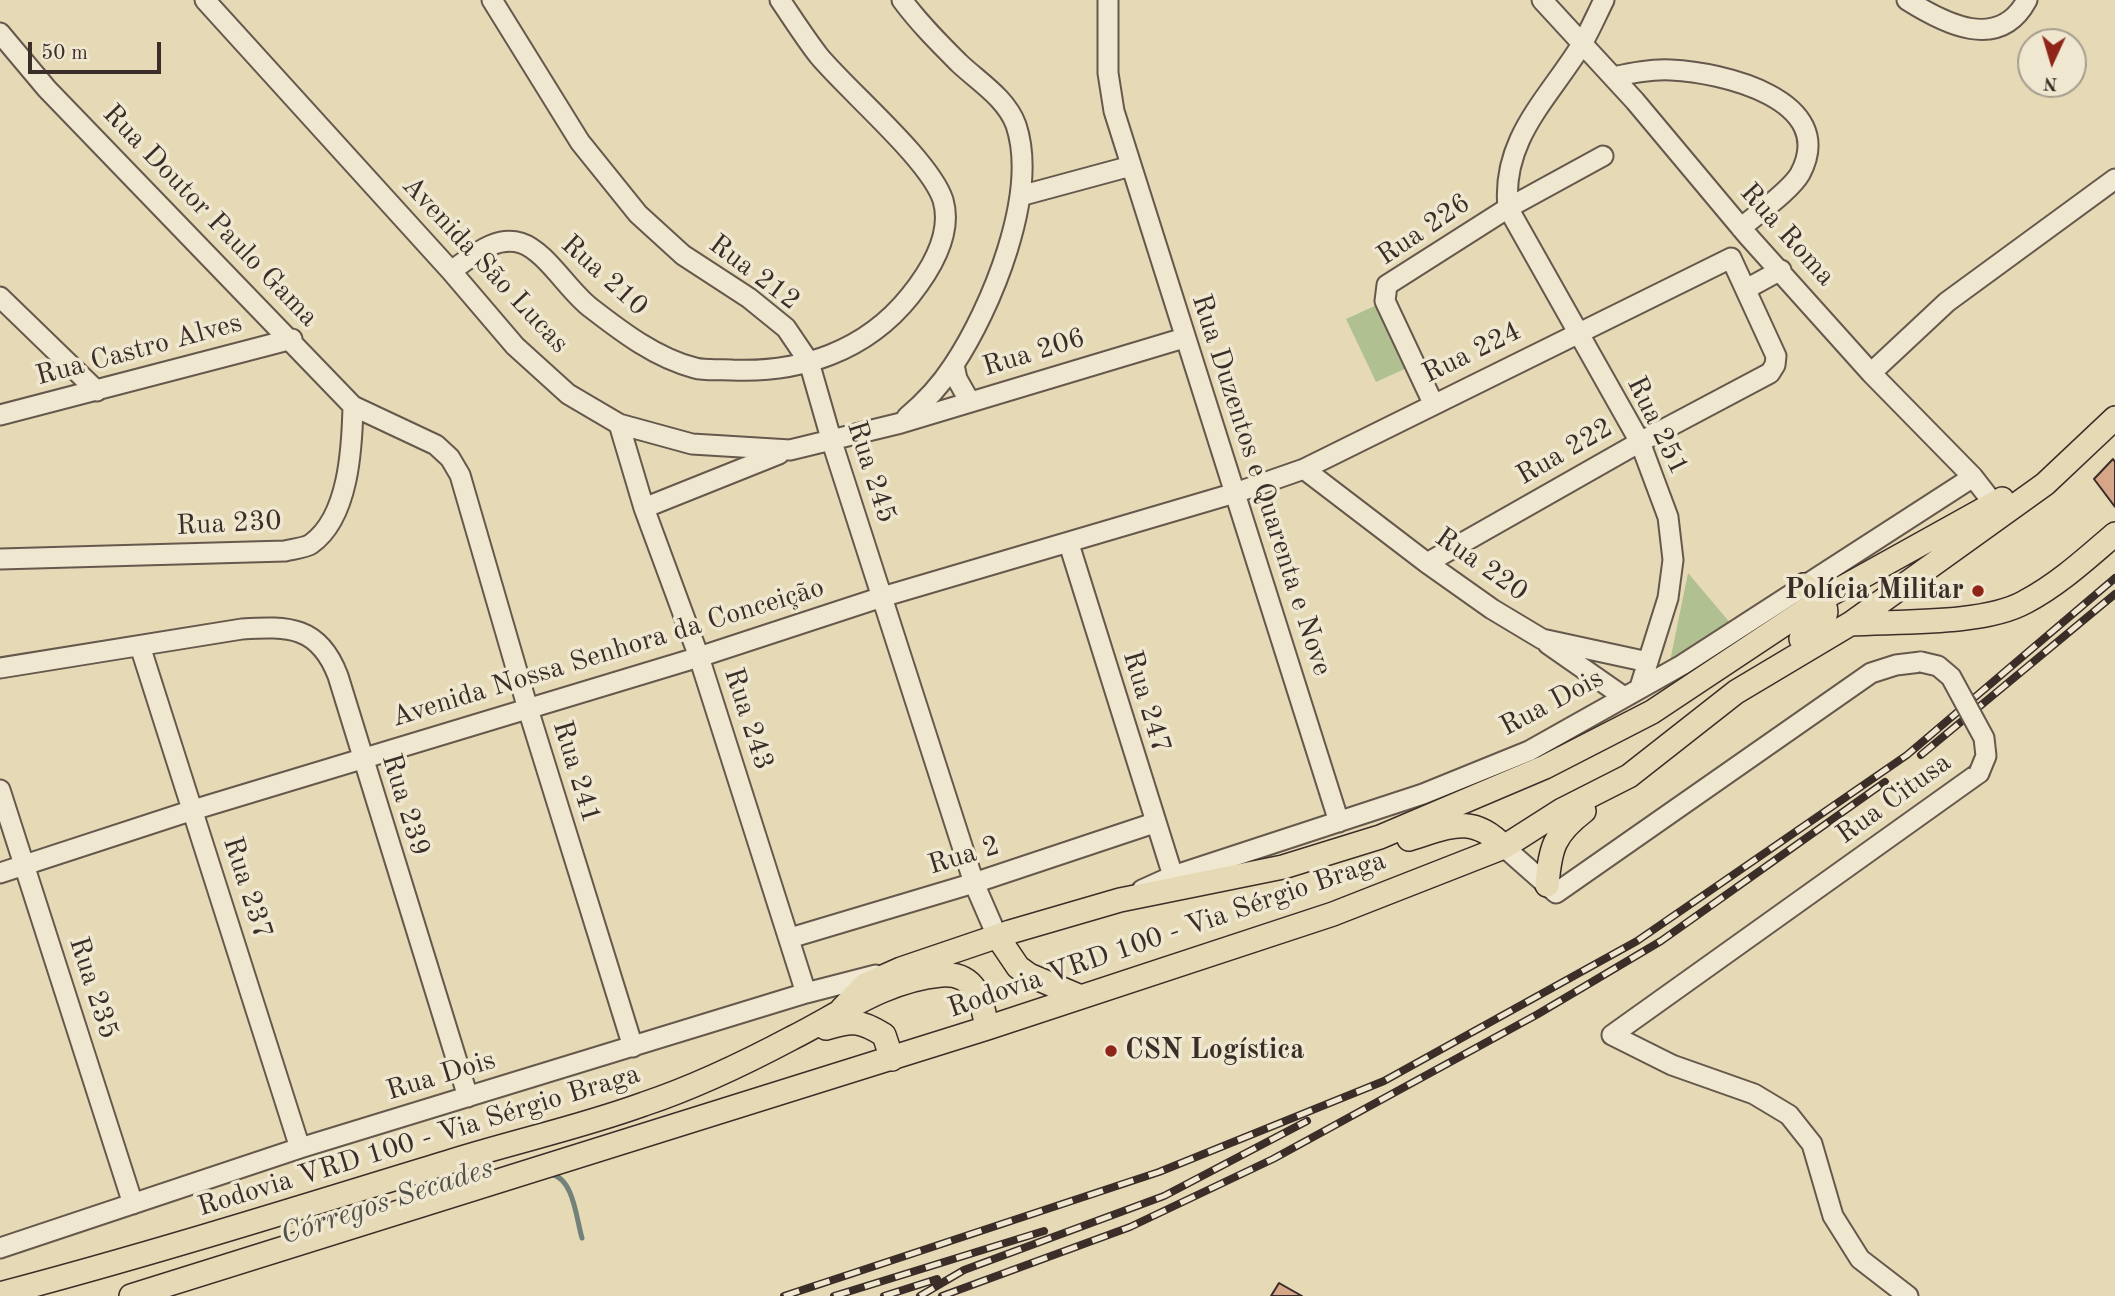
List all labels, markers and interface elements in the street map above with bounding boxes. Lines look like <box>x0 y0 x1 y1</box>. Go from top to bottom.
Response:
scale bar <box>32 28 164 72</box>
north arrow <box>2017 28 2087 98</box>
text: 50 m <box>41 43 88 64</box>
text: N <box>2043 72 2059 92</box>
street label: Rua Doutor Paulo Gama <box>95 98 325 334</box>
street label: Avenida São Lucas <box>394 170 576 360</box>
street label: Rua Roma <box>1732 177 1842 293</box>
street label: Rua 226 <box>1371 187 1477 273</box>
street label: Rua 210 <box>554 228 654 324</box>
street label: Rua 212 <box>702 228 806 318</box>
street label: Rua Duzentos e Quarenta e Nove <box>1183 290 1339 680</box>
street label: Rua Castro Alves <box>32 306 246 394</box>
street label: Rua 224 <box>1417 315 1527 391</box>
street label: Rua 206 <box>979 322 1089 384</box>
street label: Rua 251 <box>1619 371 1695 481</box>
street label: Rua 222 <box>1511 411 1619 493</box>
street label: Rua 245 <box>839 417 903 527</box>
street label: Rua 230 <box>175 504 283 544</box>
street label: Rua 220 <box>1428 521 1534 609</box>
street label: Avenida Nossa Senhora da Conceição <box>388 571 828 735</box>
place label: Polícia Militar <box>1785 574 1964 608</box>
marker: Polícia Militar <box>1970 583 1986 599</box>
street label: Rua 247 <box>1115 647 1177 757</box>
street label: Rua Dois <box>1495 662 1609 744</box>
street label: Rua 243 <box>716 664 780 774</box>
street label: Rua 241 <box>545 717 607 827</box>
street label: Rua Citusa <box>1830 746 1958 852</box>
street label: Rua 239 <box>374 750 436 860</box>
street label: Rua 2 <box>924 829 1004 883</box>
street label: Rua 237 <box>215 833 279 943</box>
street label: Rodovia VRD 100 - Via Sérgio Braga <box>944 844 1390 1026</box>
street label: Rua 235 <box>61 933 125 1043</box>
place label: CSN Logística <box>1125 1034 1305 1068</box>
marker: CSN Logística <box>1103 1043 1119 1059</box>
street label: Rua Dois <box>382 1044 500 1108</box>
street label: Rodovia VRD 100 - Via Sérgio Braga <box>194 1058 644 1224</box>
water label: Córregos Secades <box>276 1151 498 1253</box>

